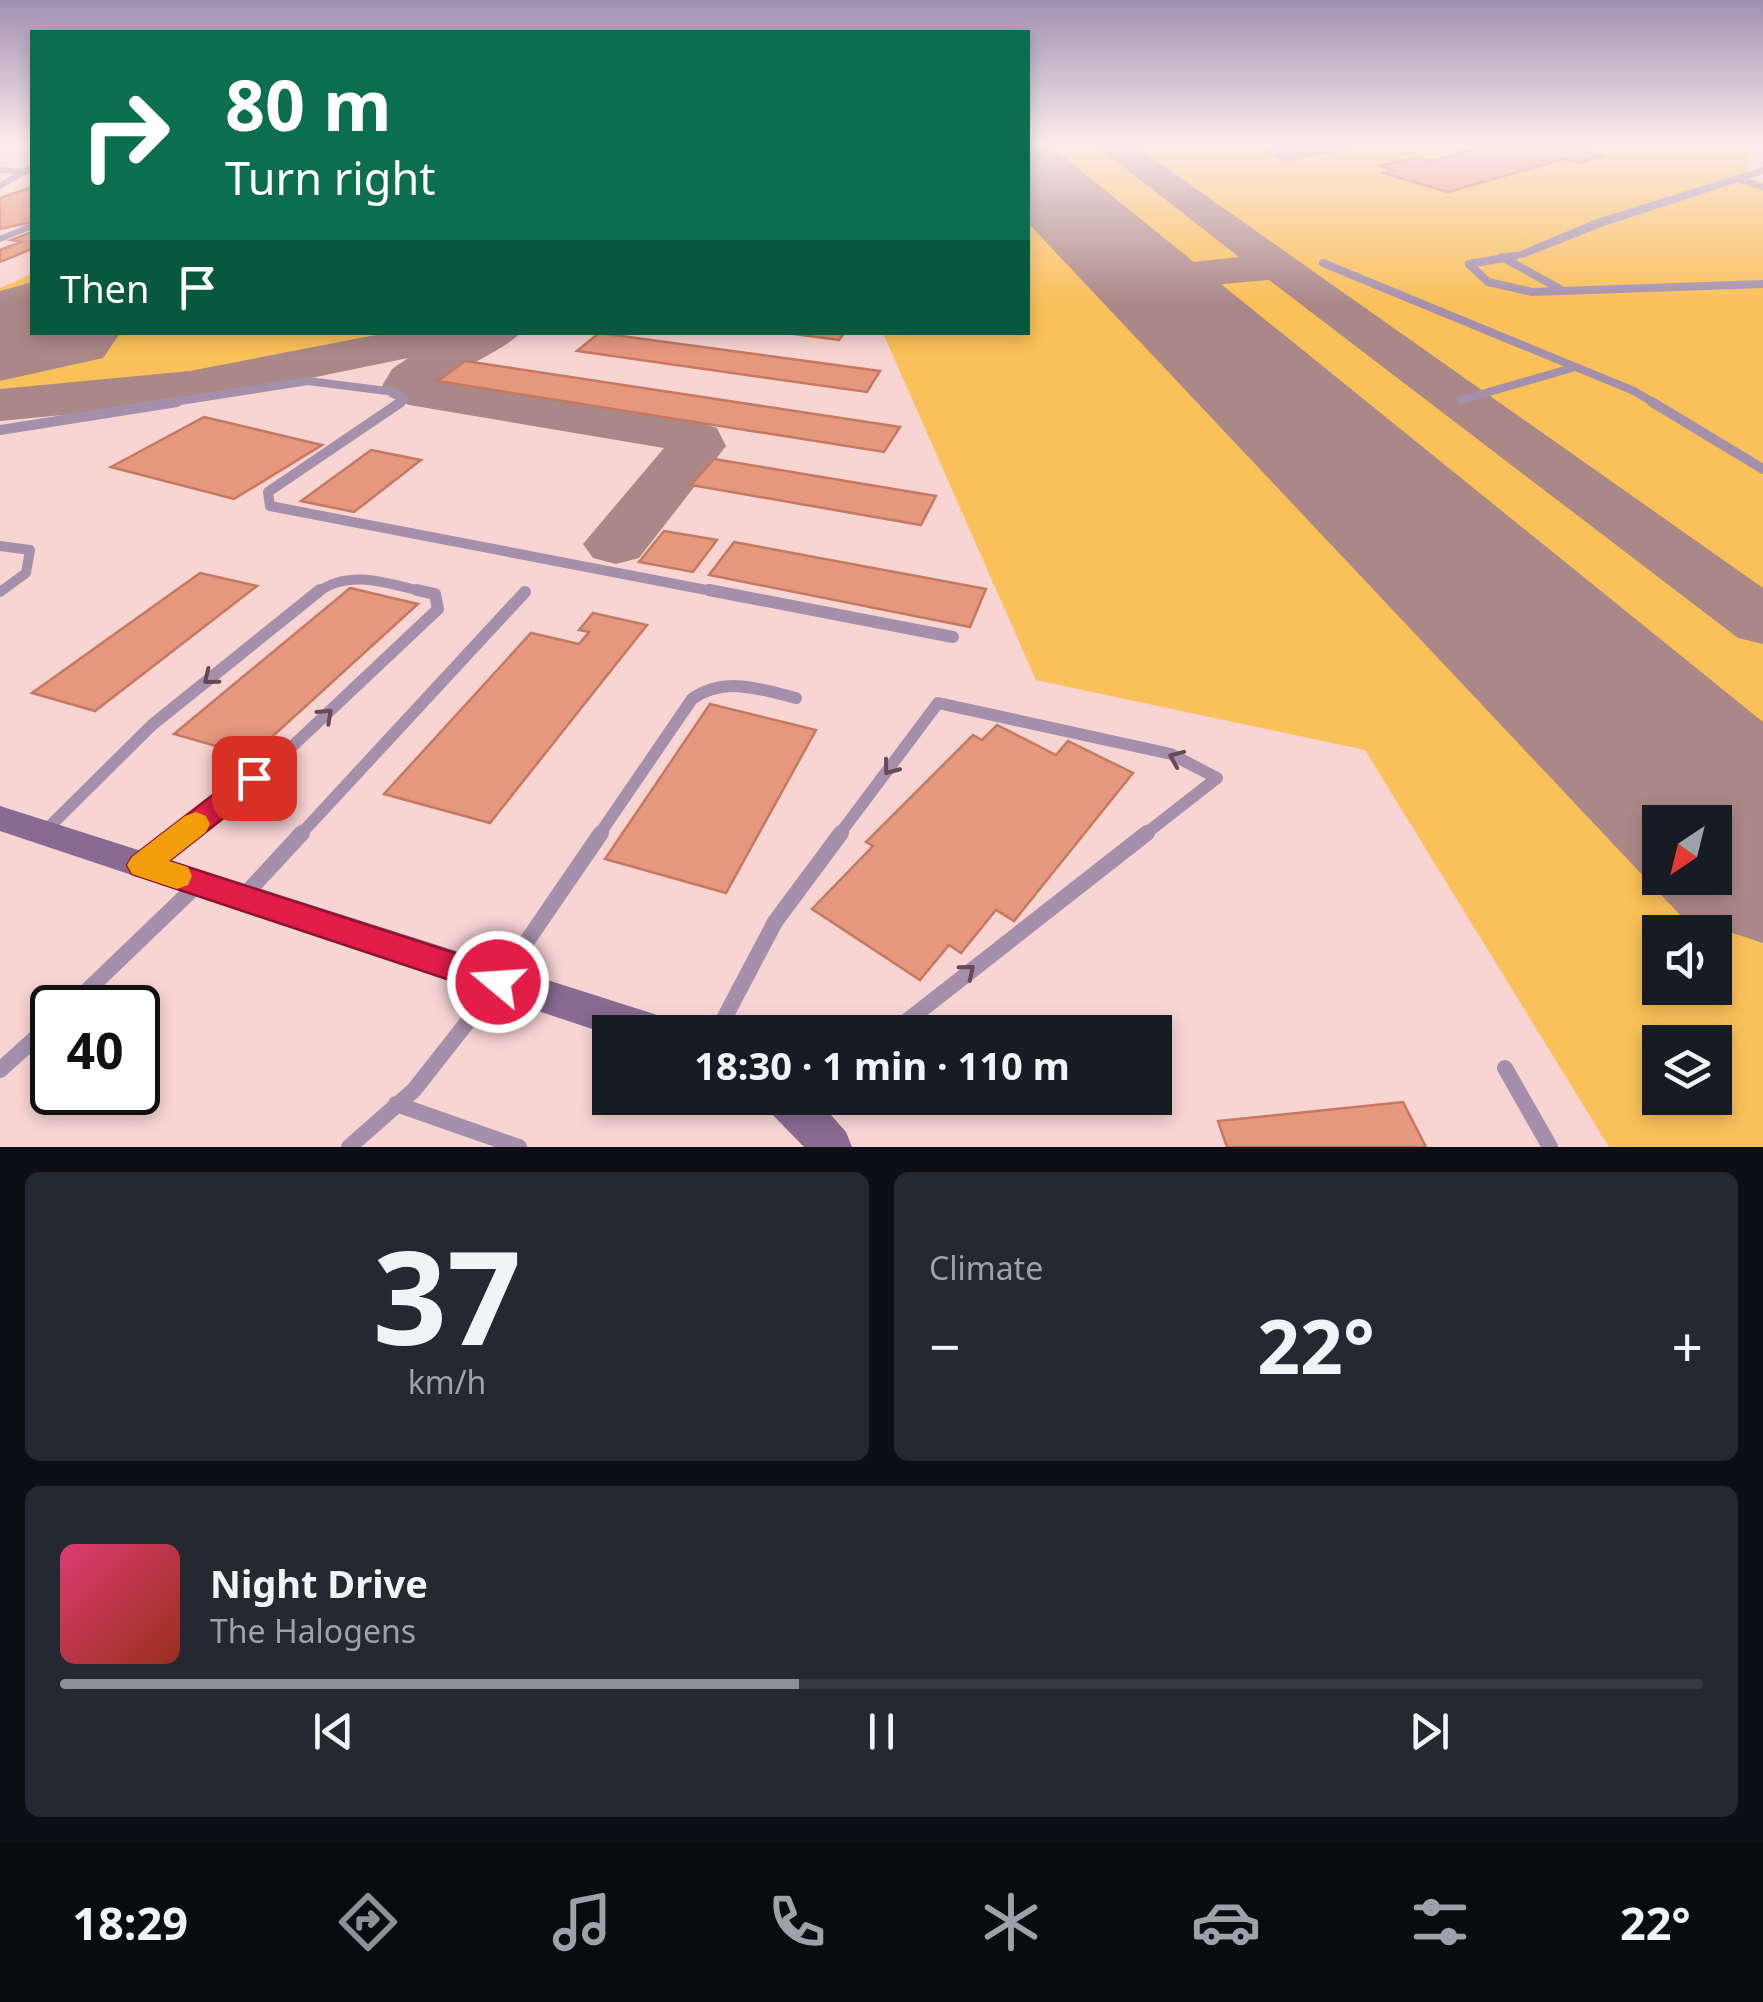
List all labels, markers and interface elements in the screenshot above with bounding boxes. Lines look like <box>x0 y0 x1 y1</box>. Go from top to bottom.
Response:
text: 80 m <box>225 56 392 152</box>
icon: right <box>60 70 190 200</box>
text: Turn right <box>225 147 436 208</box>
icon: arrive <box>170 260 225 315</box>
text: Then <box>60 262 150 314</box>
one-way arrow <box>204 666 222 684</box>
one-way arrow <box>314 709 333 727</box>
pin <box>212 736 297 821</box>
one-way arrow <box>1168 750 1186 770</box>
icon: arrive <box>227 751 282 806</box>
one-way arrow <box>884 757 902 775</box>
north arrow <box>1642 805 1732 895</box>
map controls <box>1642 805 1732 1115</box>
button: sound <box>1642 915 1732 1005</box>
position arrow <box>446 930 550 1034</box>
one-way arrow <box>957 965 975 983</box>
speed limit sign: 40 <box>30 985 160 1115</box>
button: layers <box>1642 1025 1732 1115</box>
text: 18:30 · 1 min · 110 m <box>694 1039 1070 1091</box>
text: 37 <box>373 1206 521 1383</box>
text: Climate <box>929 1246 1043 1289</box>
text: 22° <box>1257 1294 1375 1396</box>
text: − <box>929 1308 960 1383</box>
text: + <box>1672 1308 1703 1383</box>
text: km/h <box>408 1360 486 1403</box>
text: Night Drive <box>210 1557 428 1609</box>
text: The Halogens <box>210 1609 416 1652</box>
icon: previous <box>306 1704 361 1759</box>
icon: pause <box>854 1704 909 1759</box>
icon: next <box>1402 1704 1457 1759</box>
icon: directions <box>333 1887 403 1957</box>
icon: music <box>547 1887 617 1957</box>
icon: phone <box>762 1887 832 1957</box>
icon: climate <box>976 1887 1046 1957</box>
icon: car <box>1191 1887 1261 1957</box>
icon: filters <box>1405 1887 1475 1957</box>
text: 18:29 <box>72 1892 188 1953</box>
text: 22° <box>1620 1892 1691 1953</box>

